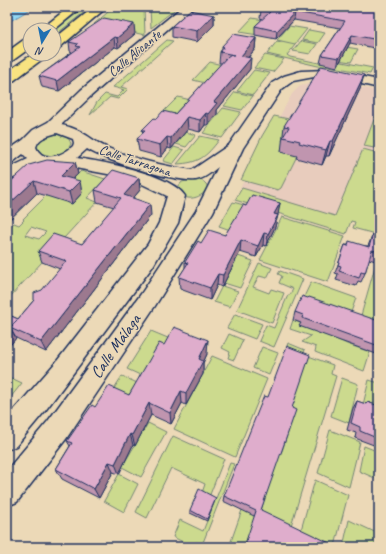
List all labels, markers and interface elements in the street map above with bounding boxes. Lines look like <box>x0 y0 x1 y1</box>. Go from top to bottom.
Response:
north arrow <box>22 22 62 62</box>
street label: Calle Alicante <box>104 25 165 80</box>
text: N <box>34 44 45 59</box>
street label: Calle Tarragona <box>97 141 174 180</box>
street label: Calle Málaga <box>86 309 146 382</box>

